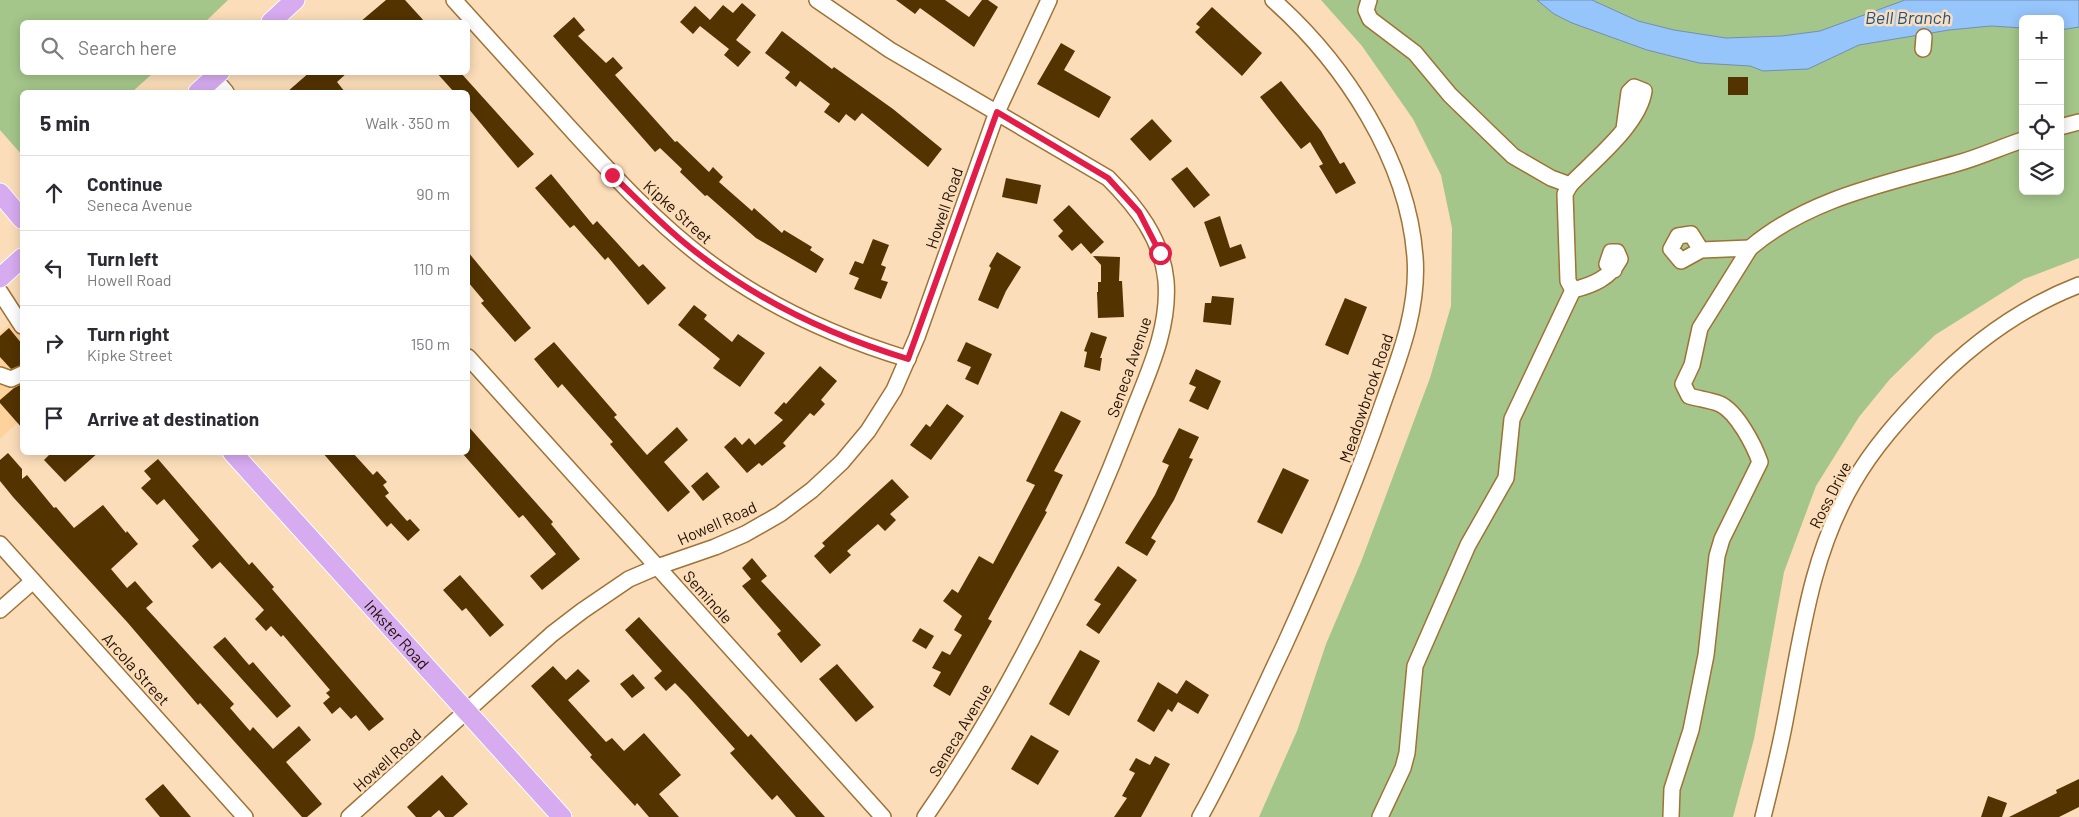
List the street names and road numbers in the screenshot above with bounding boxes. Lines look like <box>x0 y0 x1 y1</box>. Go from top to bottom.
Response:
street label: Howell Road <box>921 165 966 251</box>
street label: Kipke Street <box>640 176 717 247</box>
street label: Seneca Avenue <box>1102 314 1155 420</box>
street label: Meadowbrook Road <box>1335 331 1397 465</box>
street label: Ross Drive <box>1805 458 1854 531</box>
street label: Howell Road <box>674 497 759 548</box>
street label: Seminole <box>680 566 737 627</box>
street label: Inkster Road <box>361 596 434 673</box>
street label: Arcola Street <box>99 628 174 709</box>
street label: Seneca Avenue <box>924 680 995 780</box>
street label: Howell Road <box>349 724 424 795</box>

